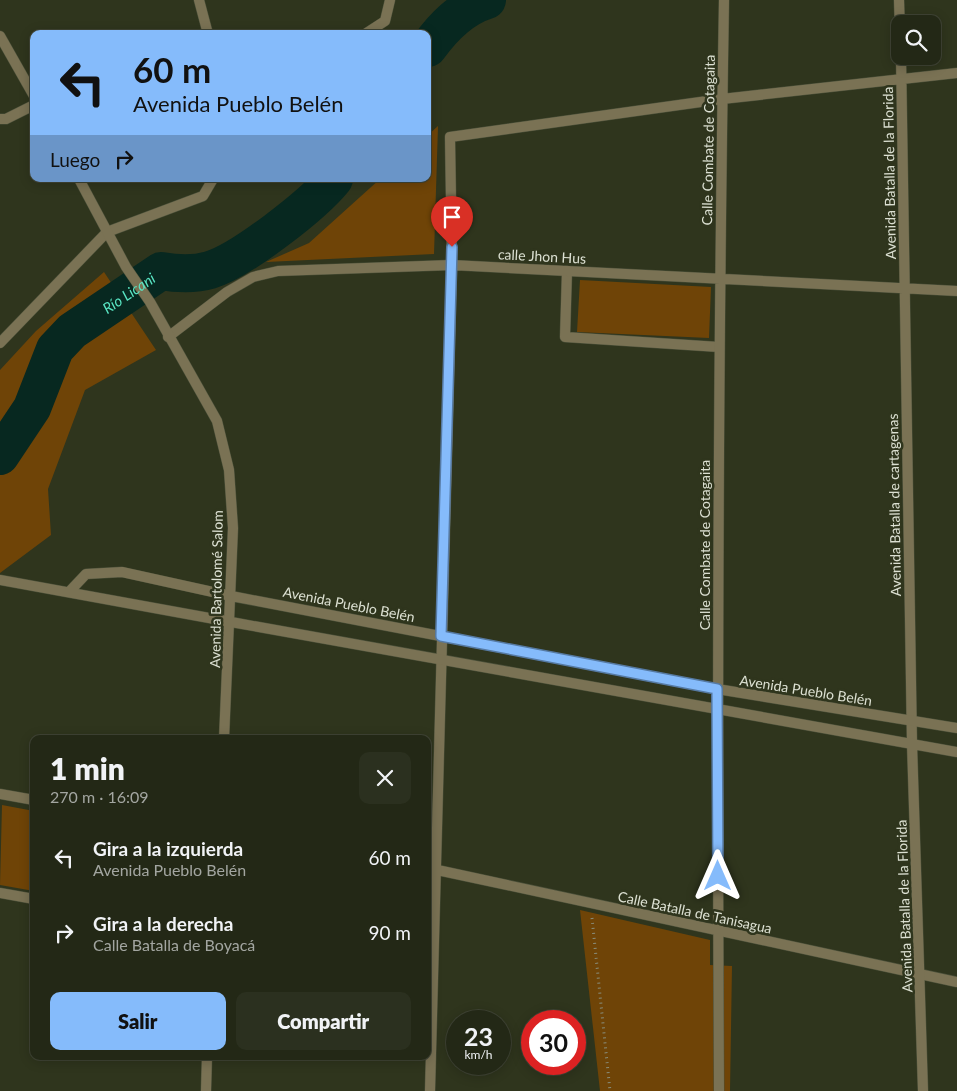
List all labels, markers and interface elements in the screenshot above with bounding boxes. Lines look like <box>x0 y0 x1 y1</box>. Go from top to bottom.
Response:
map controls <box>891 15 941 65</box>
button: search <box>891 15 941 65</box>
text: 60 m <box>133 48 211 90</box>
icon: left <box>50 50 115 115</box>
street label: Calle Combate de Cotagaita <box>698 55 718 225</box>
street label: Avenida Batalla de la Florida <box>879 86 899 260</box>
text: Avenida Pueblo Belén <box>133 90 343 117</box>
icon: right <box>110 145 138 173</box>
text: Luego <box>50 148 100 171</box>
pin <box>431 196 473 247</box>
icon: arrive <box>438 203 466 231</box>
street label: calle Jhon Hus <box>498 245 586 267</box>
water label: Río Licani <box>99 268 159 317</box>
street label: Avenida Batalla de cartagenas <box>884 413 904 597</box>
street label: Calle Combate de Cotagaita <box>696 460 713 630</box>
street label: Avenida Bartolomé Salom <box>206 510 226 668</box>
street label: Avenida Pueblo Belén <box>282 583 416 625</box>
street label: Avenida Pueblo Belén <box>739 671 873 709</box>
text: 1 min <box>50 750 125 786</box>
button: close <box>359 752 411 804</box>
text: 270 m · 16:09 <box>50 787 149 806</box>
street label: Avenida Batalla de la Florida <box>892 819 916 993</box>
text: Gira a la izquierda <box>93 837 243 860</box>
icon: left <box>50 844 78 872</box>
text: 60 m <box>368 846 411 869</box>
position arrow <box>691 849 743 901</box>
text: Avenida Pueblo Belén <box>93 860 246 879</box>
street label: Calle Batalla de Tanisagua <box>616 887 774 937</box>
text: Gira a la derecha <box>93 912 233 935</box>
icon: right <box>50 919 78 947</box>
text: 90 m <box>368 921 411 944</box>
text: Calle Batalla de Boyacá <box>93 935 255 954</box>
button: Salir <box>50 992 226 1050</box>
button: Compartir <box>236 992 411 1050</box>
speed limit sign: 30 <box>521 1010 586 1075</box>
text: 23 <box>464 1021 493 1051</box>
text: km/h <box>464 1047 493 1062</box>

